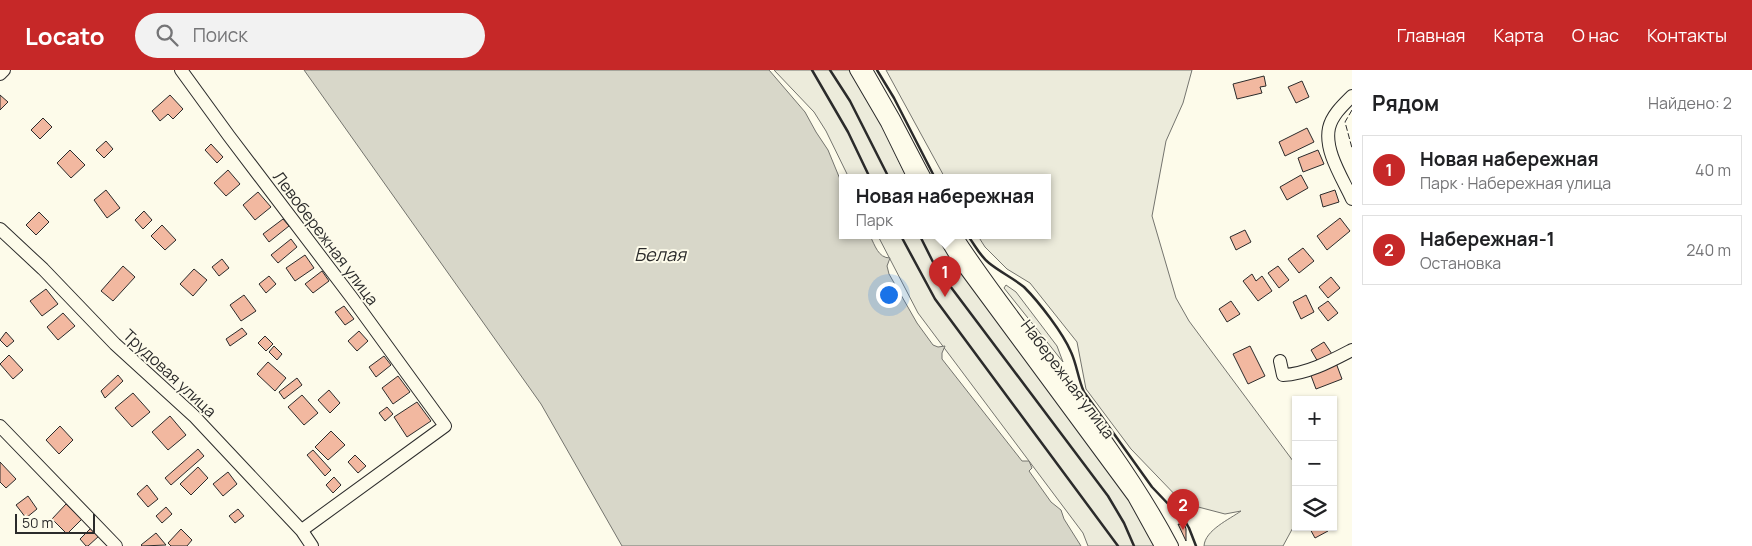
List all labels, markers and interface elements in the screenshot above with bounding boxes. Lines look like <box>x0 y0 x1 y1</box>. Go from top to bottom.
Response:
search box <box>135 13 485 58</box>
text: Locato <box>25 19 105 52</box>
icon: search <box>153 21 181 49</box>
text: Поиск <box>193 22 248 48</box>
text: Главная <box>1397 23 1466 47</box>
text: Карта <box>1494 23 1544 47</box>
text: О нас <box>1572 23 1619 47</box>
text: Контакты <box>1647 23 1727 47</box>
text: Рядом <box>1372 89 1439 117</box>
text: Найдено: 2 <box>1648 92 1732 114</box>
text: Новая набережная <box>1420 146 1599 172</box>
text: 1 <box>1385 159 1393 181</box>
text: 40 m <box>1695 159 1731 181</box>
street label: Левобережная улица <box>268 166 384 310</box>
text: Парк · Набережная улица <box>1420 172 1611 194</box>
popup <box>839 174 1051 239</box>
text: Новая набережная <box>856 183 1034 209</box>
text: Парк <box>856 209 893 231</box>
text: Набережная-1 <box>1420 226 1555 252</box>
text: 2 <box>1384 239 1394 261</box>
text: 240 m <box>1686 239 1731 261</box>
water label: Белая <box>634 242 688 266</box>
text: Остановка <box>1420 252 1501 274</box>
pin: 1 <box>929 256 961 297</box>
your location <box>876 282 902 308</box>
street label: Набережная улица <box>1016 315 1120 443</box>
street label: Трудовая улица <box>119 324 221 422</box>
map controls <box>1292 396 1337 531</box>
button: + <box>1292 396 1337 441</box>
button: − <box>1292 441 1337 486</box>
button: layers <box>1292 486 1337 531</box>
pin: 2 <box>1167 489 1199 530</box>
scale bar <box>15 511 95 534</box>
text: 50 m <box>22 513 53 532</box>

